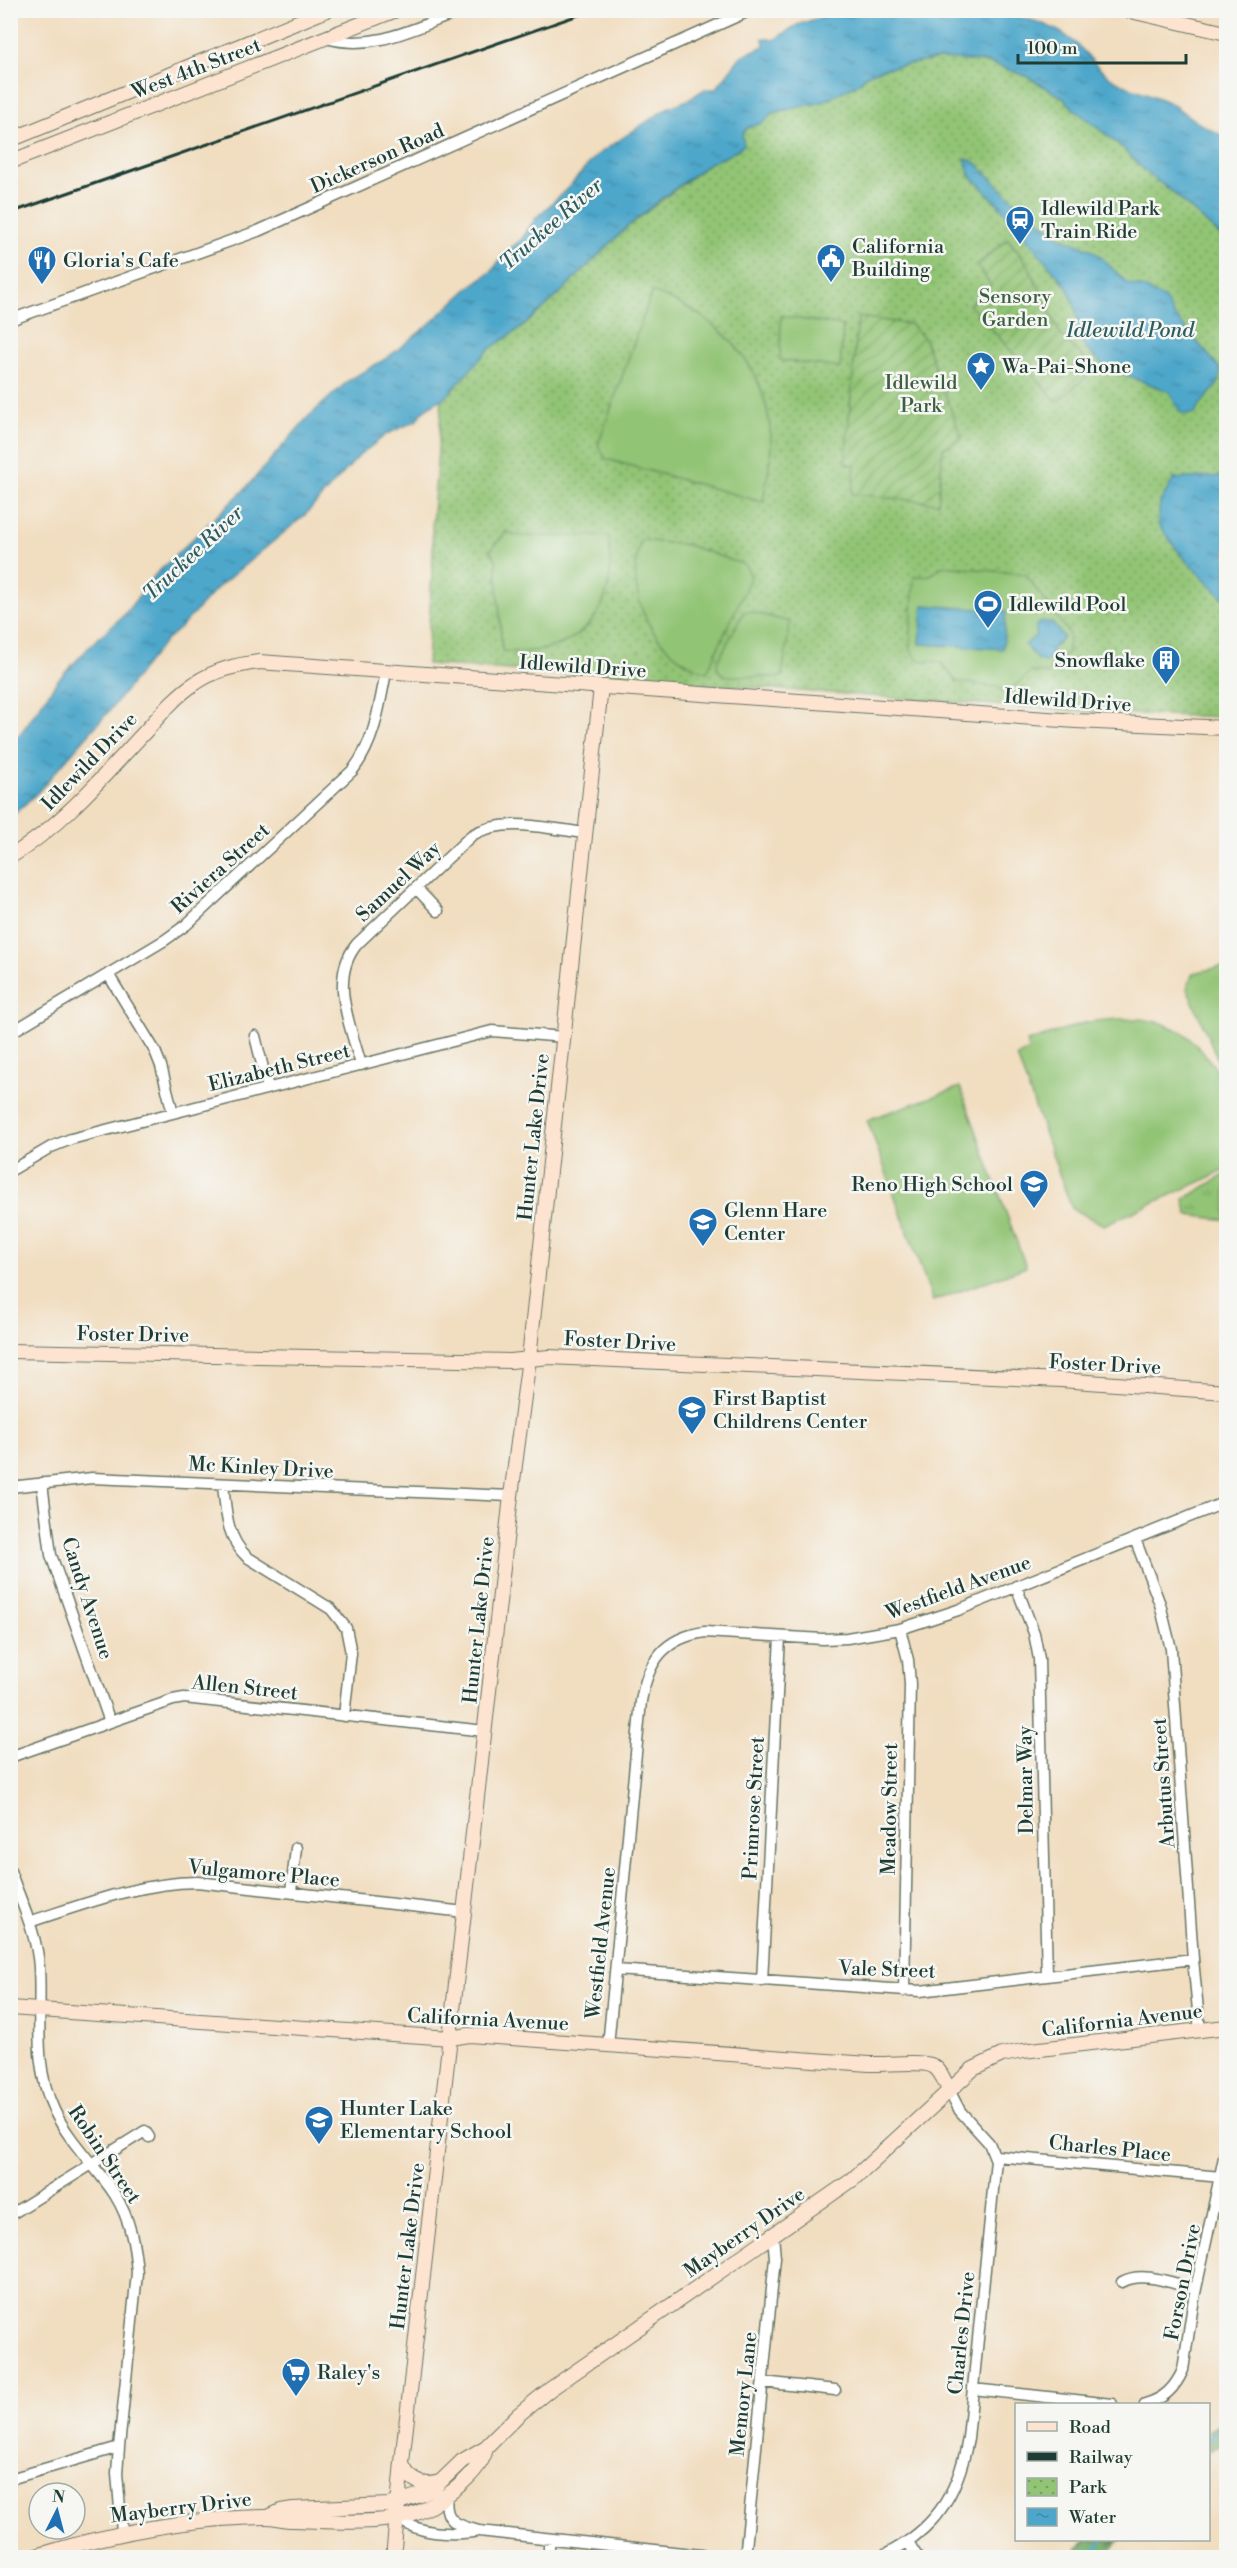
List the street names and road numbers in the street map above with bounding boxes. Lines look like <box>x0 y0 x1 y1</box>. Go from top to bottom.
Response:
street label: West 4th Street <box>127 33 265 106</box>
street label: Dickerson Road <box>307 118 449 200</box>
street label: Idlewild Drive <box>518 651 647 684</box>
street label: Idlewild Drive <box>1003 685 1132 718</box>
street label: Idlewild Drive <box>37 707 143 817</box>
street label: Riviera Street <box>166 818 276 920</box>
street label: Samuel Way <box>351 836 447 928</box>
street label: Elizabeth Street <box>206 1039 353 1098</box>
street label: Hunter Lake Drive <box>513 1052 556 1222</box>
street label: Foster Drive <box>76 1322 189 1349</box>
street label: Foster Drive <box>563 1327 677 1358</box>
street label: Foster Drive <box>1048 1350 1162 1381</box>
street label: Mc Kinley Drive <box>188 1452 334 1485</box>
street label: Candy Avenue <box>55 1534 118 1663</box>
street label: Hunter Lake Drive <box>458 1535 501 1705</box>
street label: Westfield Avenue <box>882 1551 1035 1627</box>
street label: Allen Street <box>190 1670 299 1706</box>
street label: Arbutus Street <box>1147 1717 1182 1850</box>
street label: Delmar Way <box>1013 1725 1040 1834</box>
street label: Primrose Street <box>738 1736 771 1881</box>
street label: Meadow Street <box>877 1743 904 1875</box>
street label: Vulgamore Place <box>186 1855 341 1894</box>
street label: Westfield Avenue <box>581 1866 622 2021</box>
street label: Vale Street <box>837 1956 936 1985</box>
street label: California Avenue <box>1040 1999 1204 2044</box>
street label: California Avenue <box>406 2004 570 2037</box>
street label: Robin Street <box>62 2101 146 2209</box>
street label: Charles Place <box>1047 2131 1172 2168</box>
street label: Hunter Lake Drive <box>386 2161 431 2331</box>
street label: Mayberry Drive <box>680 2182 810 2284</box>
street label: Forson Drive <box>1160 2222 1207 2343</box>
street label: Charles Drive <box>944 2270 981 2396</box>
street label: Memory Lane <box>726 2331 763 2458</box>
street label: Mayberry Drive <box>109 2487 253 2530</box>

